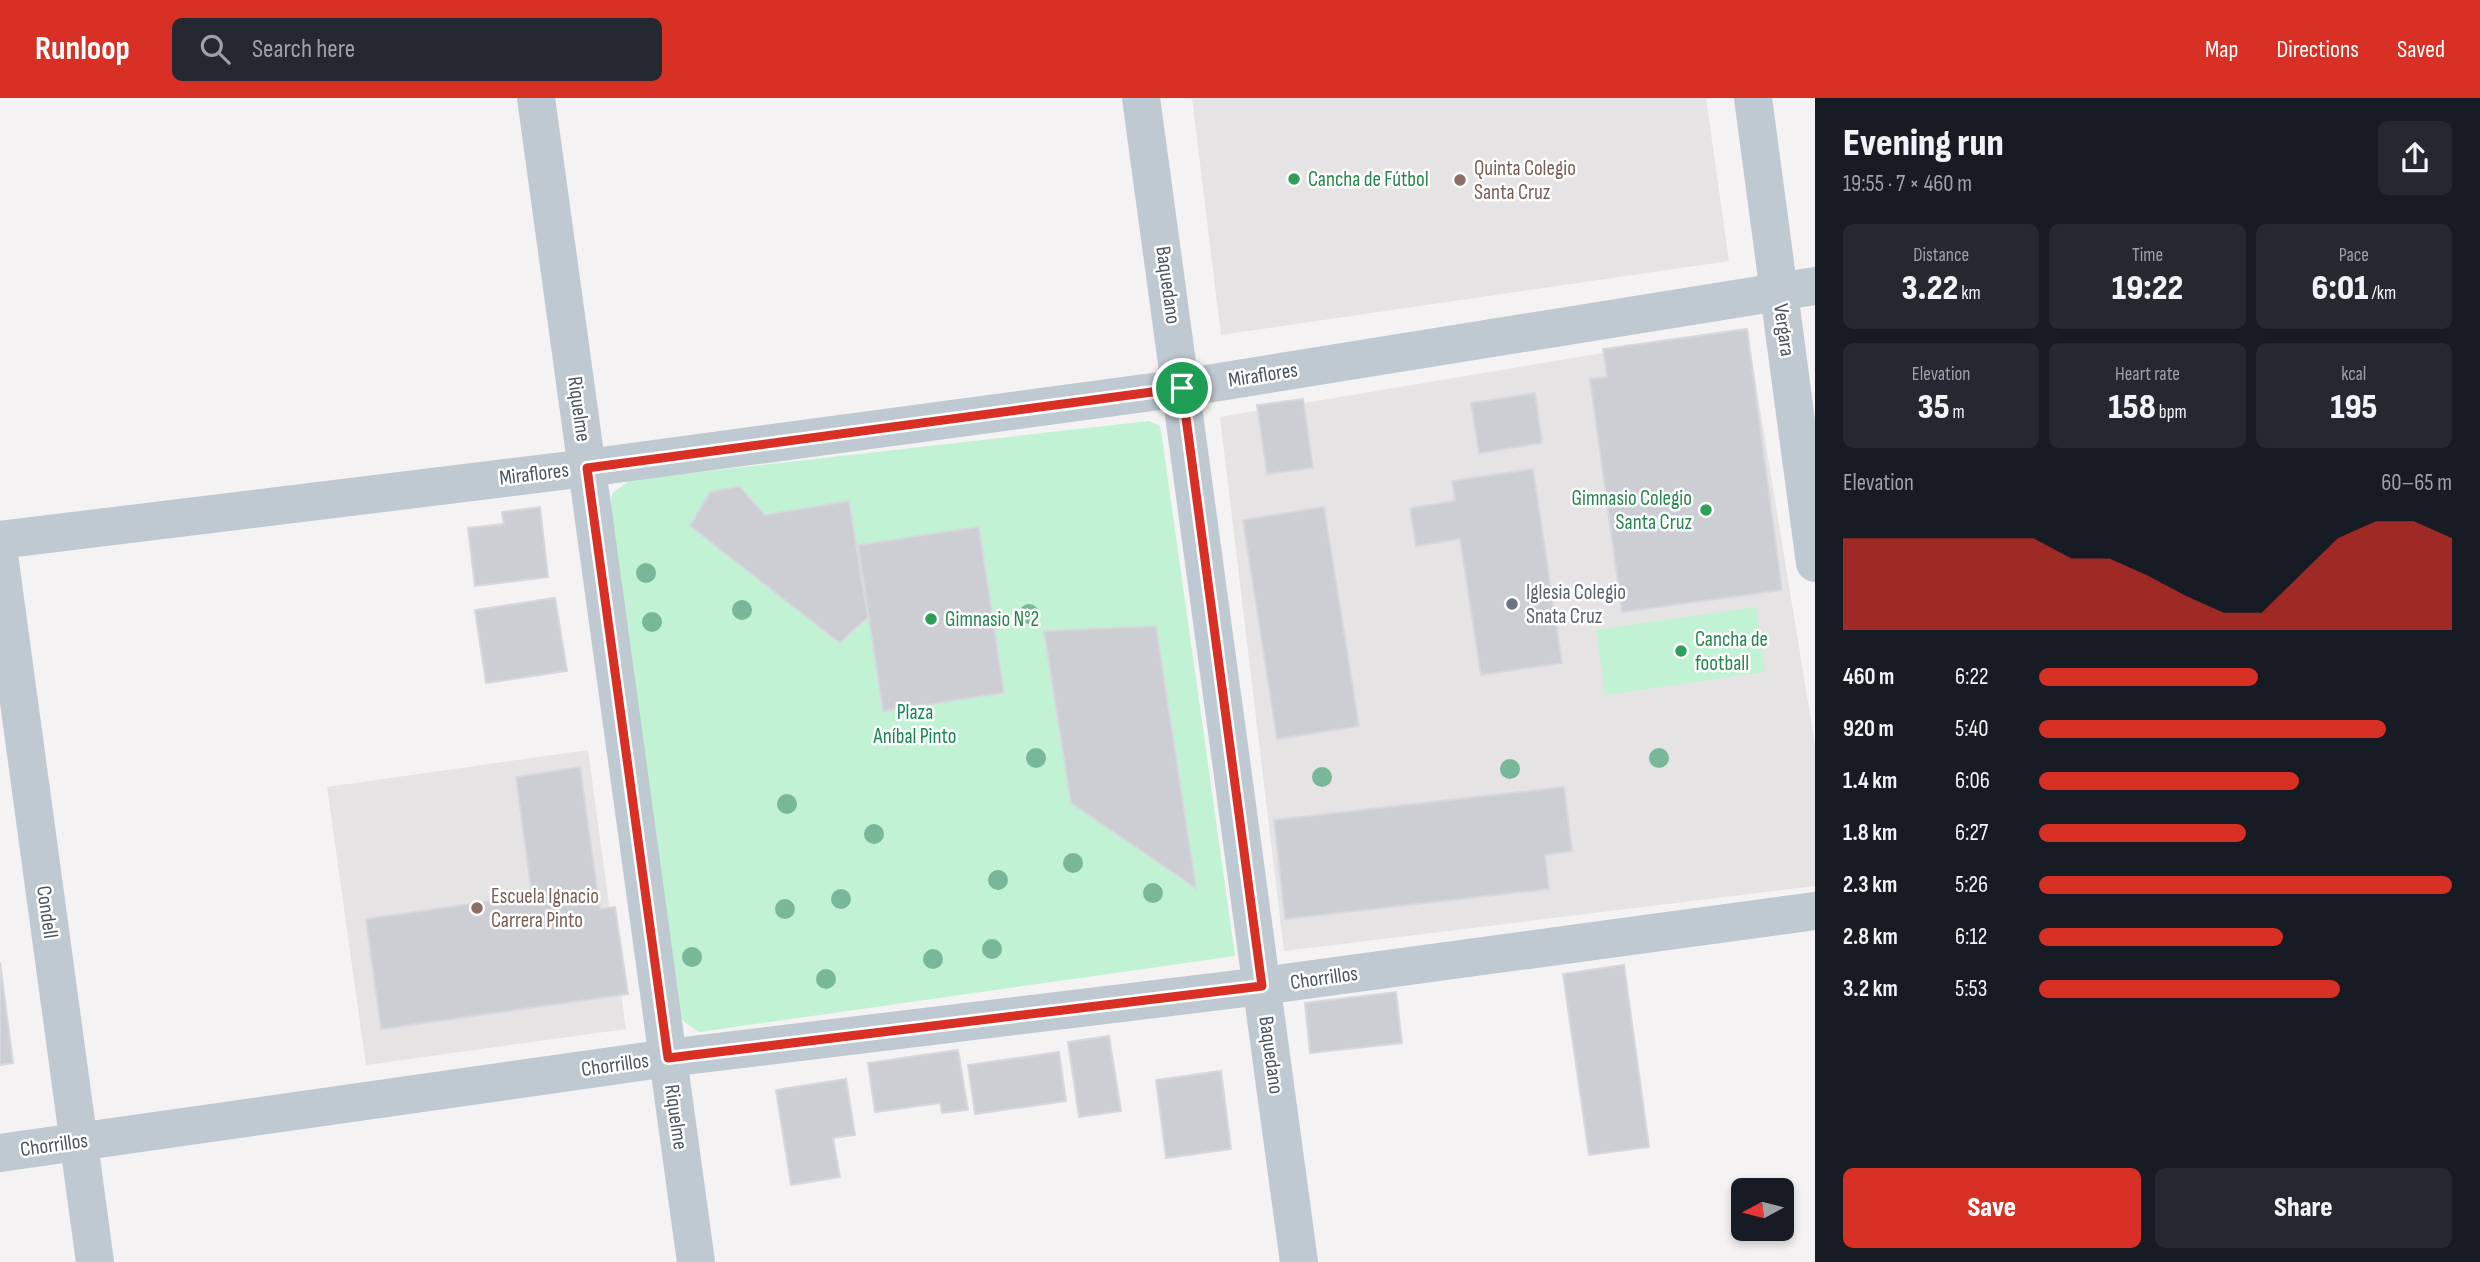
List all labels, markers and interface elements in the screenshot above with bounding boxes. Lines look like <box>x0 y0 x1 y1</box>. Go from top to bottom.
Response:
search box <box>172 18 662 81</box>
text: Runloop <box>35 29 130 69</box>
icon: search <box>196 30 234 68</box>
text: Search here <box>252 34 355 65</box>
text: Map <box>2205 35 2238 64</box>
text: Directions <box>2276 35 2359 64</box>
text: Saved <box>2397 35 2445 64</box>
text: Evening run <box>1843 121 2004 166</box>
button: share <box>2378 121 2452 195</box>
place label: Quinta Colegio Santa Cruz <box>1474 156 1576 205</box>
place label: Cancha de Fútbol <box>1308 167 1429 192</box>
text: 19:55 · 7 × 460 m <box>1843 170 1972 198</box>
marker: Cancha de Fútbol <box>1286 171 1302 187</box>
marker: Quinta Colegio Santa Cruz <box>1452 172 1468 188</box>
text: Distance <box>1913 244 1969 267</box>
text: Time <box>2132 244 2163 267</box>
text: Pace <box>2339 244 2369 267</box>
street label: Baquedano <box>1150 245 1186 325</box>
text: 3.22 <box>1902 267 1958 310</box>
text: 19:22 <box>2112 267 2183 310</box>
text: 6:01 <box>2311 267 2368 310</box>
text: km <box>1958 282 1981 305</box>
text: /km <box>2368 282 2396 305</box>
street label: Vergara <box>1768 302 1800 358</box>
street label: Miraflores <box>1227 357 1299 393</box>
pin <box>1152 358 1212 418</box>
text: Elevation <box>1912 363 1970 386</box>
text: Heart rate <box>2115 363 2180 386</box>
text: kcal <box>2341 363 2366 386</box>
icon: arrive <box>1163 369 1201 407</box>
street label: Riquelme <box>562 375 596 443</box>
text: 35 <box>1918 386 1950 429</box>
text: 158 <box>2108 386 2156 429</box>
text: 195 <box>2330 386 2378 429</box>
text: m <box>1950 401 1965 424</box>
text: bpm <box>2156 401 2187 424</box>
street label: Miraflores <box>498 457 570 491</box>
text: Elevation <box>1843 469 1914 497</box>
text: 60–65 m <box>2381 469 2452 497</box>
place label: Gimnasio Colegio Santa Cruz <box>1571 486 1692 535</box>
marker: Gimnasio Colegio Santa Cruz <box>1698 502 1714 518</box>
place label: Iglesia Colegio Snata Cruz <box>1526 580 1626 629</box>
marker: Iglesia Colegio Snata Cruz <box>1504 596 1520 612</box>
place label: Gimnasio N°2 <box>945 607 1039 632</box>
marker: Gimnasio N°2 <box>923 611 939 627</box>
place label: Cancha de football <box>1695 627 1768 676</box>
marker: Cancha de football <box>1673 643 1689 659</box>
text: 460 m <box>1843 663 1894 691</box>
text: 6:22 <box>1955 663 1988 691</box>
park label: Plaza Aníbal Pinto <box>872 700 957 749</box>
text: 920 m <box>1843 715 1894 743</box>
text: 5:40 <box>1955 715 1988 743</box>
text: 1.4 km <box>1843 767 1897 795</box>
text: 6:06 <box>1955 767 1990 795</box>
text: 1.8 km <box>1843 819 1897 847</box>
text: 6:27 <box>1955 819 1988 847</box>
text: 2.3 km <box>1843 871 1897 899</box>
text: 5:26 <box>1955 871 1988 899</box>
street label: Condell <box>31 884 63 940</box>
place label: Escuela Ignacio Carrera Pinto <box>491 884 599 933</box>
marker: Escuela Ignacio Carrera Pinto <box>469 900 485 916</box>
text: 2.8 km <box>1843 923 1898 951</box>
text: 6:12 <box>1955 923 1987 951</box>
street label: Chorrillos <box>1289 961 1359 995</box>
text: 3.2 km <box>1843 975 1898 1003</box>
text: 5:53 <box>1955 975 1987 1003</box>
street label: Baquedano <box>1253 1015 1289 1095</box>
street label: Chorrillos <box>580 1048 650 1082</box>
street label: Riquelme <box>659 1083 693 1151</box>
street label: Chorrillos <box>19 1128 89 1162</box>
button: Save <box>1843 1168 2141 1248</box>
button: Share <box>2155 1168 2452 1248</box>
north arrow <box>1731 1178 1794 1241</box>
map controls <box>1731 1178 1794 1241</box>

